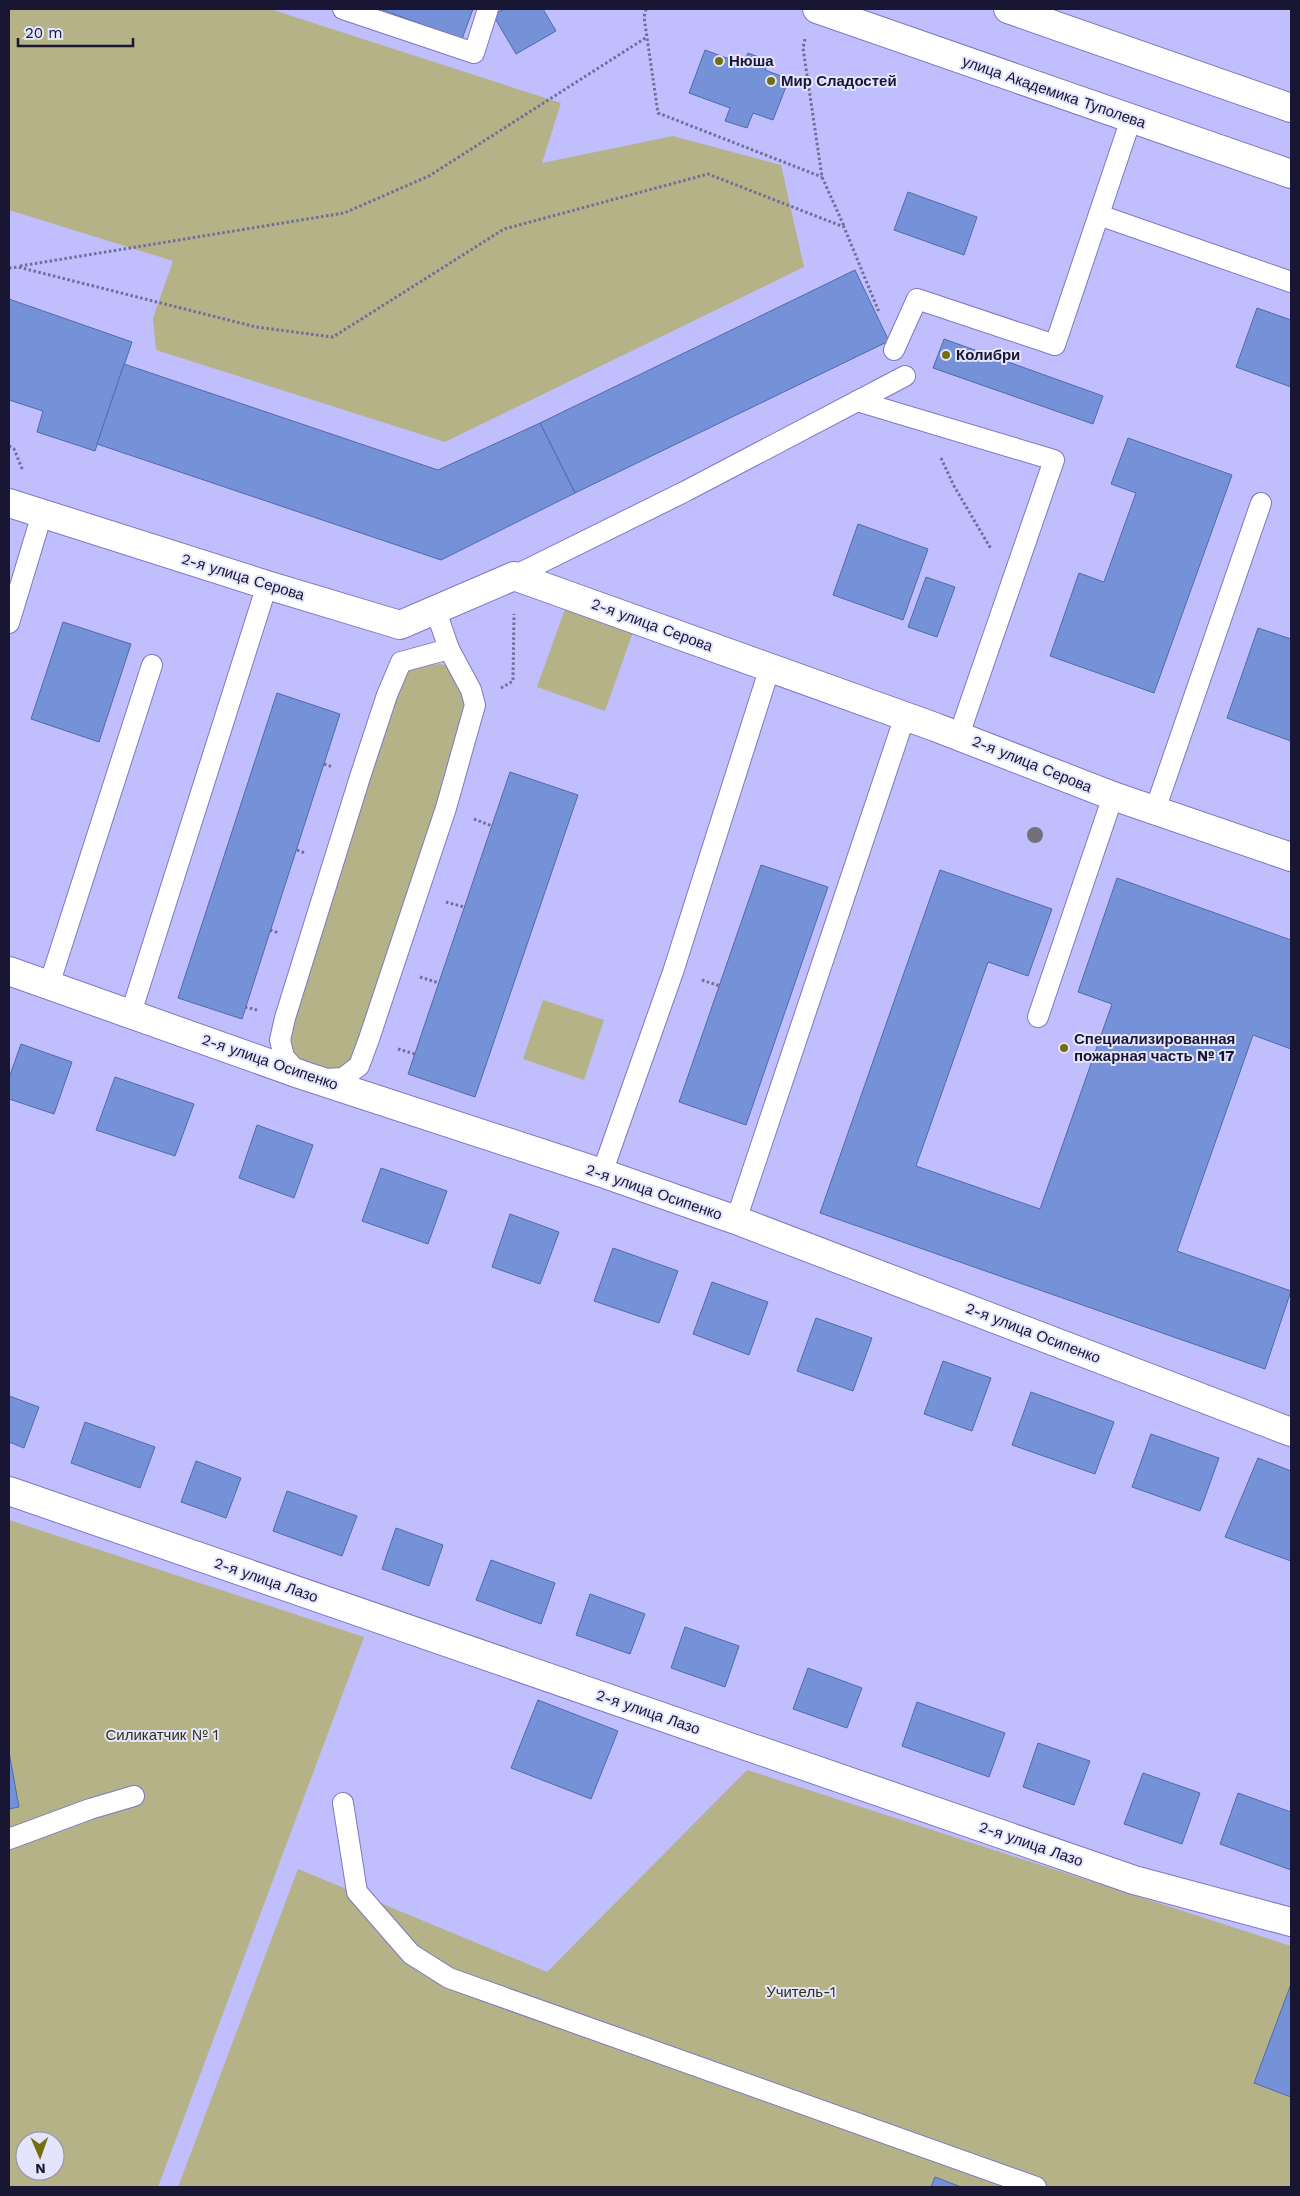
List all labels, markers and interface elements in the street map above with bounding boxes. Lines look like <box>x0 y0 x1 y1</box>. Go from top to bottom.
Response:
scale bar <box>18 15 132 47</box>
text: 20 m <box>25 24 63 42</box>
place label: Нюша <box>729 52 774 70</box>
street label: улица Академика Туполева <box>960 52 1149 132</box>
marker: Нюша <box>713 55 725 67</box>
place label: Мир Сладостей <box>781 72 897 90</box>
marker: Мир Сладостей <box>765 75 777 87</box>
place label: Колибри <box>956 346 1020 364</box>
marker: Колибри <box>940 349 952 361</box>
street label: 2-я улица Серова <box>179 550 307 604</box>
street label: 2-я улица Серова <box>589 595 716 656</box>
street label: 2-я улица Серова <box>969 732 1095 797</box>
street label: 2-я улица Осипенко <box>199 1030 341 1094</box>
place label: Специализированная пожарная часть № 17 <box>1074 1030 1235 1065</box>
marker: Специализированная пожарная часть № 17 <box>1058 1042 1070 1054</box>
street label: 2-я улица Осипенко <box>583 1160 725 1224</box>
street label: 2-я улица Осипенко <box>963 1299 1103 1367</box>
street label: 2-я улица Лазо <box>212 1554 320 1606</box>
street label: 2-я улица Лазо <box>594 1686 702 1738</box>
park label: Силикатчик № 1 <box>105 1726 219 1744</box>
street label: 2-я улица Лазо <box>977 1818 1085 1870</box>
park label: Учитель-1 <box>766 1983 836 2001</box>
north arrow <box>15 2131 65 2181</box>
text: N <box>35 2161 46 2177</box>

